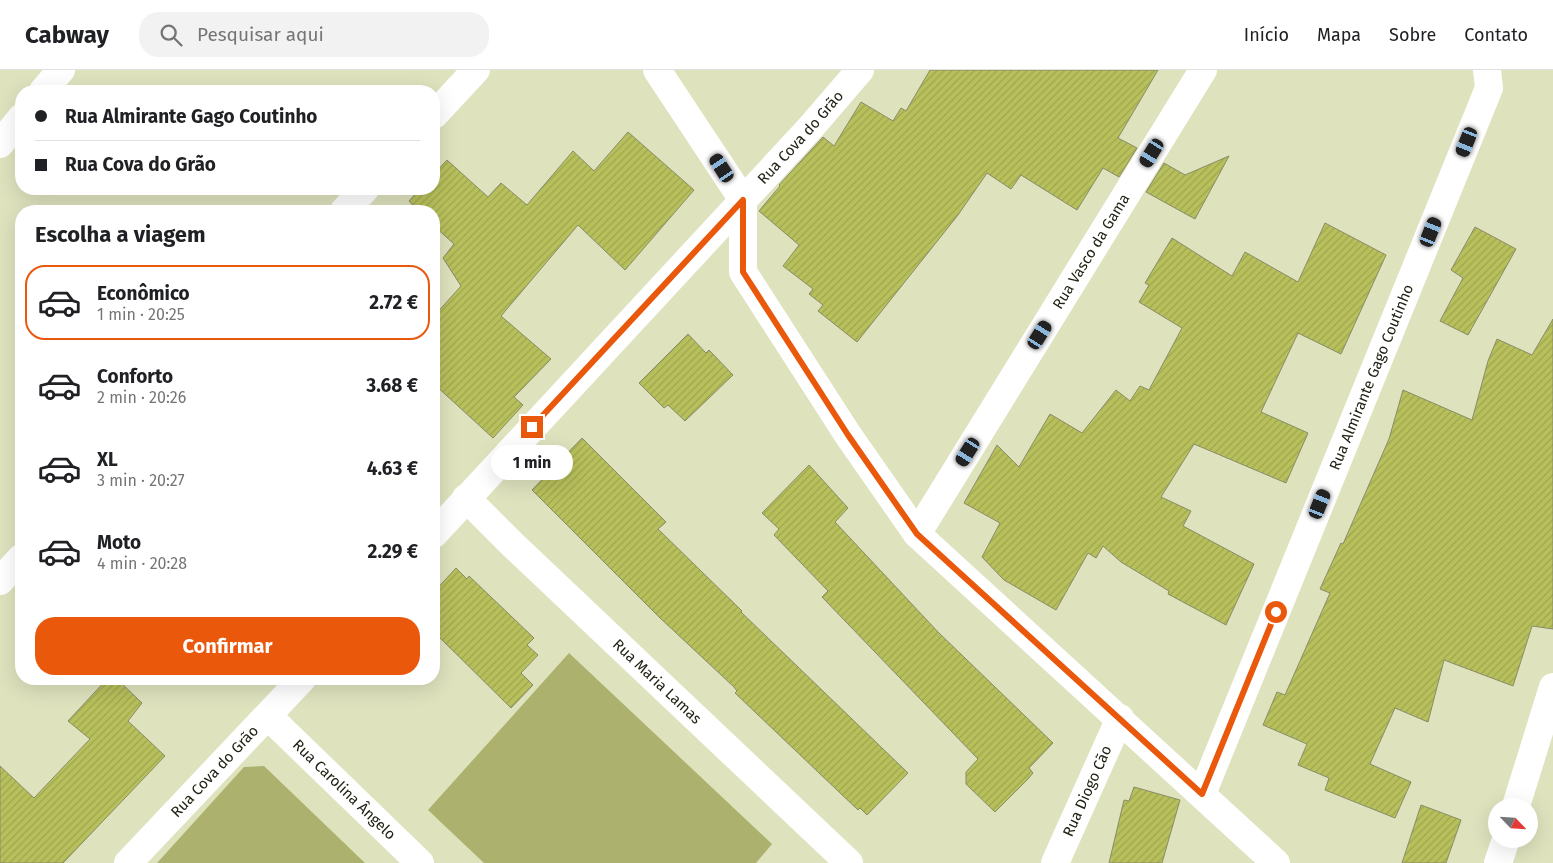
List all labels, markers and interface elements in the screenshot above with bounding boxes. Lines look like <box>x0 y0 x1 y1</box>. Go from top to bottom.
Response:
search box <box>139 12 489 57</box>
text: Cabway <box>25 21 109 49</box>
icon: search <box>157 21 185 49</box>
text: Pesquisar aqui <box>197 23 324 46</box>
text: Início <box>1244 24 1289 46</box>
text: Mapa <box>1317 24 1361 46</box>
text: Sobre <box>1389 24 1436 46</box>
text: Contato <box>1464 24 1528 46</box>
street label: Rua Cova do Grão <box>754 87 847 188</box>
text: Rua Almirante Gago Coutinho <box>65 105 317 128</box>
car <box>1454 125 1479 159</box>
car <box>1137 136 1166 170</box>
car <box>707 151 736 185</box>
text: Rua Cova do Grão <box>65 153 216 176</box>
street label: Rua Vasco da Gama <box>1049 190 1134 312</box>
car <box>1418 215 1443 249</box>
text: Escolha a viagem <box>35 221 206 248</box>
icon: car <box>37 280 82 325</box>
text: Econômico <box>97 282 190 305</box>
street label: Rua Almirante Gago Coutinho <box>1326 282 1417 473</box>
text: 2.72 € <box>369 291 418 314</box>
text: 1 min · 20:25 <box>97 305 185 324</box>
car <box>1025 318 1054 352</box>
icon: car <box>37 363 82 408</box>
text: Conforto <box>97 365 173 388</box>
text: 3.68 € <box>366 374 418 397</box>
text: 2 min · 20:26 <box>97 388 186 407</box>
route end <box>521 416 543 438</box>
car <box>953 435 982 469</box>
callout: 1 min <box>491 444 573 480</box>
icon: car <box>37 446 82 491</box>
text: XL <box>97 448 118 471</box>
text: 1 min <box>513 453 551 472</box>
text: 4.63 € <box>367 457 418 480</box>
text: 3 min · 20:27 <box>97 471 185 490</box>
car <box>1307 487 1332 521</box>
icon: car <box>37 529 82 574</box>
text: Moto <box>97 531 141 554</box>
text: 2.29 € <box>368 540 418 563</box>
text: 4 min · 20:28 <box>97 554 187 573</box>
route start <box>1265 601 1287 623</box>
button: Confirmar <box>35 617 420 675</box>
street label: Rua Maria Lamas <box>609 635 705 728</box>
street label: Rua Cova do Grão <box>167 722 262 821</box>
street label: Rua Carolina Ângelo <box>289 736 399 844</box>
street label: Rua Diogo Cão <box>1059 742 1116 839</box>
north arrow <box>1488 798 1538 848</box>
map controls <box>1488 798 1538 848</box>

